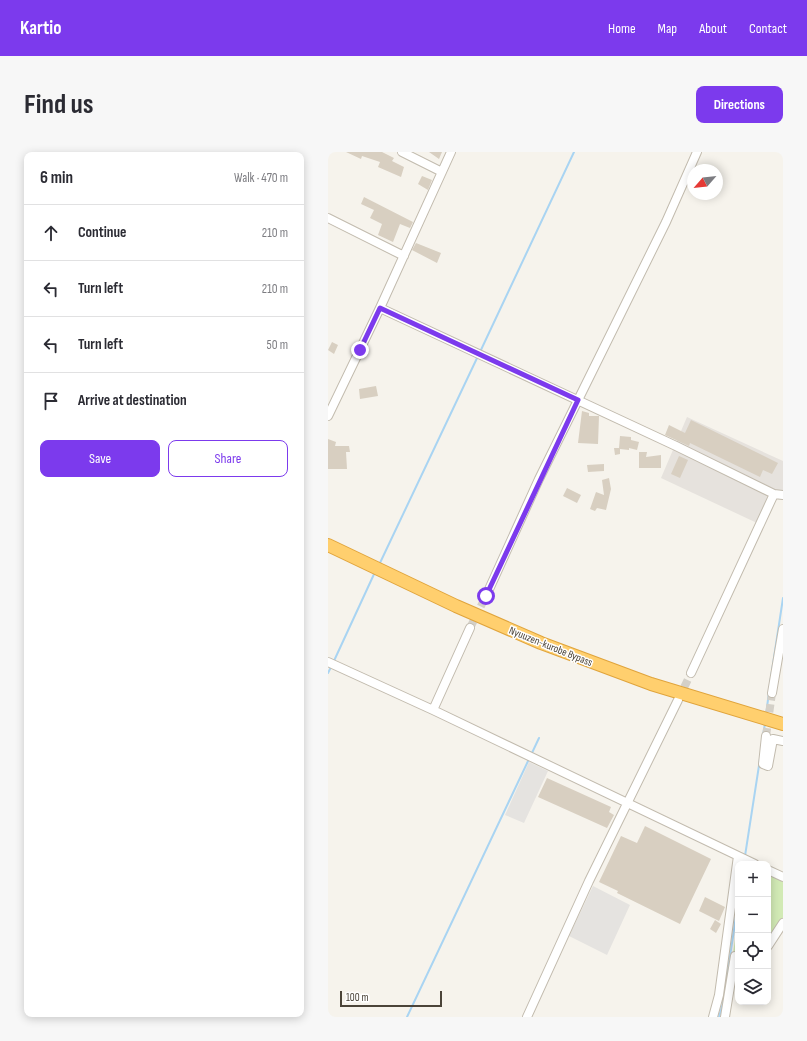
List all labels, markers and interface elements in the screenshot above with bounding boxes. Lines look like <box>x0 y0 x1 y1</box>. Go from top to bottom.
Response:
text: Kartio <box>20 17 62 40</box>
text: Home <box>608 20 636 37</box>
text: Map <box>658 20 677 37</box>
text: About <box>699 20 727 37</box>
text: Contact <box>749 20 787 37</box>
button: Directions <box>696 86 783 123</box>
text: Find us <box>24 88 93 121</box>
north arrow <box>687 164 723 200</box>
text: 6 min <box>40 168 73 188</box>
text: Walk · 470 m <box>234 170 288 186</box>
icon: ahead <box>40 222 62 244</box>
text: Continue <box>78 223 127 242</box>
text: 210 m <box>262 225 288 241</box>
icon: left <box>40 278 62 300</box>
text: Turn left <box>78 279 123 298</box>
text: 210 m <box>262 281 288 297</box>
icon: left <box>40 334 62 356</box>
text: Turn left <box>78 335 123 354</box>
text: 50 m <box>267 337 288 353</box>
route end <box>351 341 369 359</box>
icon: arrive <box>40 390 62 412</box>
text: Arrive at destination <box>78 391 187 410</box>
button: Save <box>40 440 160 477</box>
button: Share <box>168 440 288 477</box>
route start <box>477 587 495 605</box>
street label: Nyuuzen-kurobe Bypass <box>507 624 594 669</box>
map controls <box>735 861 771 1005</box>
button: + <box>735 861 771 897</box>
button: − <box>735 897 771 933</box>
button: locate <box>735 933 771 969</box>
button: layers <box>735 969 771 1005</box>
scale bar <box>340 989 442 1008</box>
text: 100 m <box>346 991 368 1004</box>

